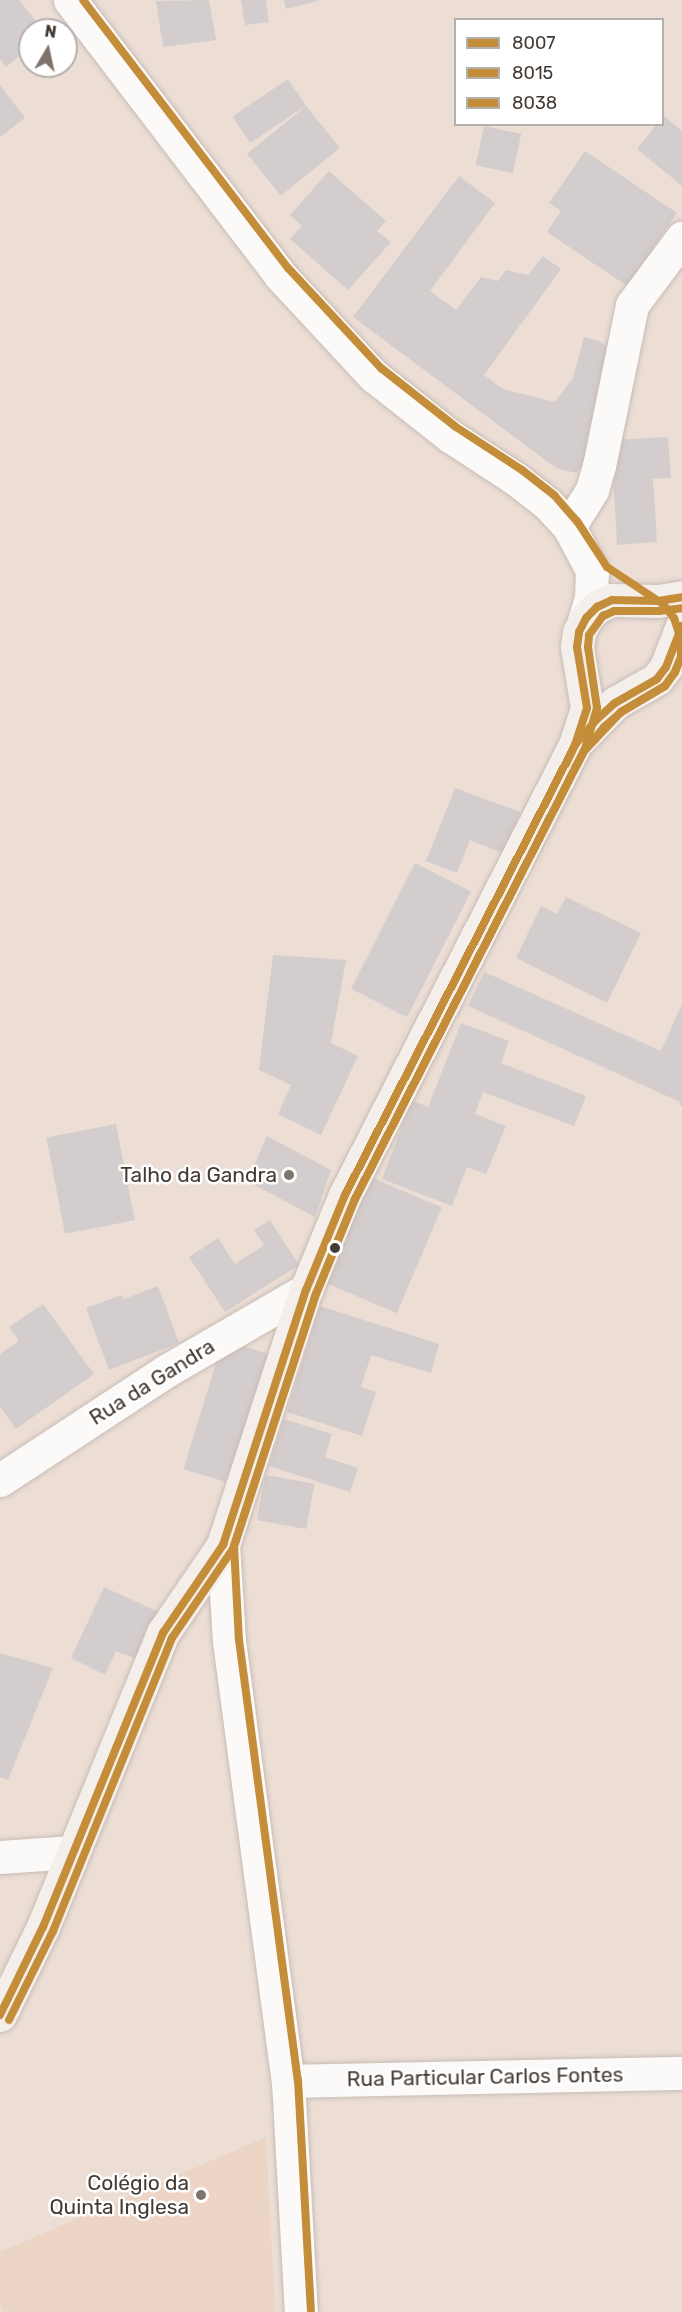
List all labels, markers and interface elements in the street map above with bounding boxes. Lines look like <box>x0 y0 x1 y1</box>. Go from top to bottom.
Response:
north arrow <box>18 18 78 78</box>
legend <box>454 18 664 126</box>
text: N <box>43 21 58 42</box>
text: 8007 <box>512 32 556 54</box>
text: 8015 <box>512 62 553 84</box>
text: 8038 <box>512 92 557 114</box>
place label: Talho da Gandra <box>120 1162 277 1188</box>
marker: Talho da Gandra <box>282 1168 296 1182</box>
unlabelled marker <box>329 1242 341 1254</box>
street label: Rua da Gandra <box>85 1333 219 1431</box>
street label: Rua Particular Carlos Fontes <box>346 2062 624 2092</box>
place label: Colégio da Quinta Inglesa <box>49 2170 189 2220</box>
marker: Colégio da Quinta Inglesa <box>194 2188 208 2202</box>

